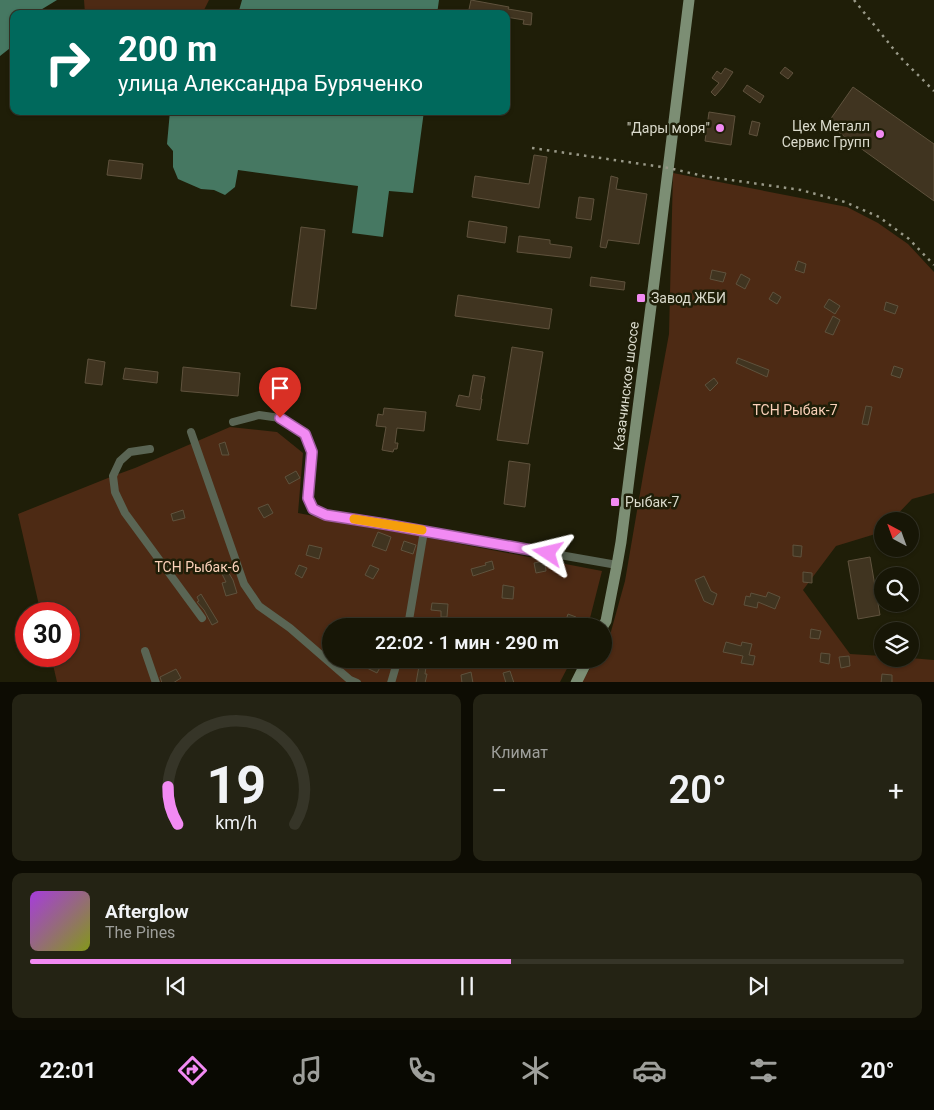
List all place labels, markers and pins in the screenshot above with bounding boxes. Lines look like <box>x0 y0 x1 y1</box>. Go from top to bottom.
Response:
place label: Цех Металл Сервис Групп <box>782 118 870 150</box>
place label: "Дары моря" <box>627 120 710 136</box>
marker: "Дары моря" <box>714 122 726 134</box>
marker: Цех Металл Сервис Групп <box>874 128 886 140</box>
place label: Завод ЖБИ <box>651 290 726 306</box>
marker: Завод ЖБИ <box>635 292 647 304</box>
pin <box>259 367 301 418</box>
place label: Рыбак-7 <box>625 494 679 510</box>
marker: Рыбак-7 <box>609 496 621 508</box>

